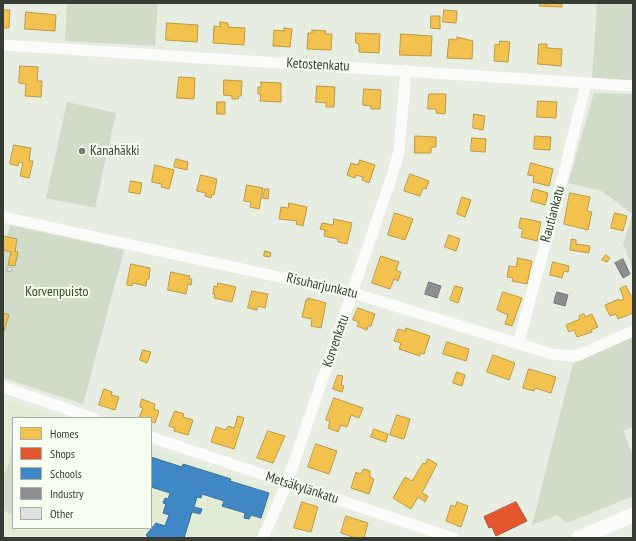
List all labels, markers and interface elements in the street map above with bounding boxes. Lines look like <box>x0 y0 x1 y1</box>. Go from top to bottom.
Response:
street label: Ketostenkatu <box>286 55 350 75</box>
place label: Kanahäkki <box>90 143 140 159</box>
marker: Kanahäkki <box>77 146 87 156</box>
street label: Rautiankatu <box>537 184 569 244</box>
street label: Risuharjunkatu <box>285 270 359 302</box>
park label: Korvenpuisto <box>25 284 89 300</box>
street label: Korvenkatu <box>319 312 353 370</box>
legend <box>12 417 152 529</box>
text: Homes <box>50 426 78 441</box>
text: Shops <box>50 446 75 461</box>
text: Schools <box>50 466 82 481</box>
street label: Metsäkylänkatu <box>263 468 341 508</box>
text: Industry <box>50 486 84 501</box>
text: Other <box>50 506 73 521</box>

